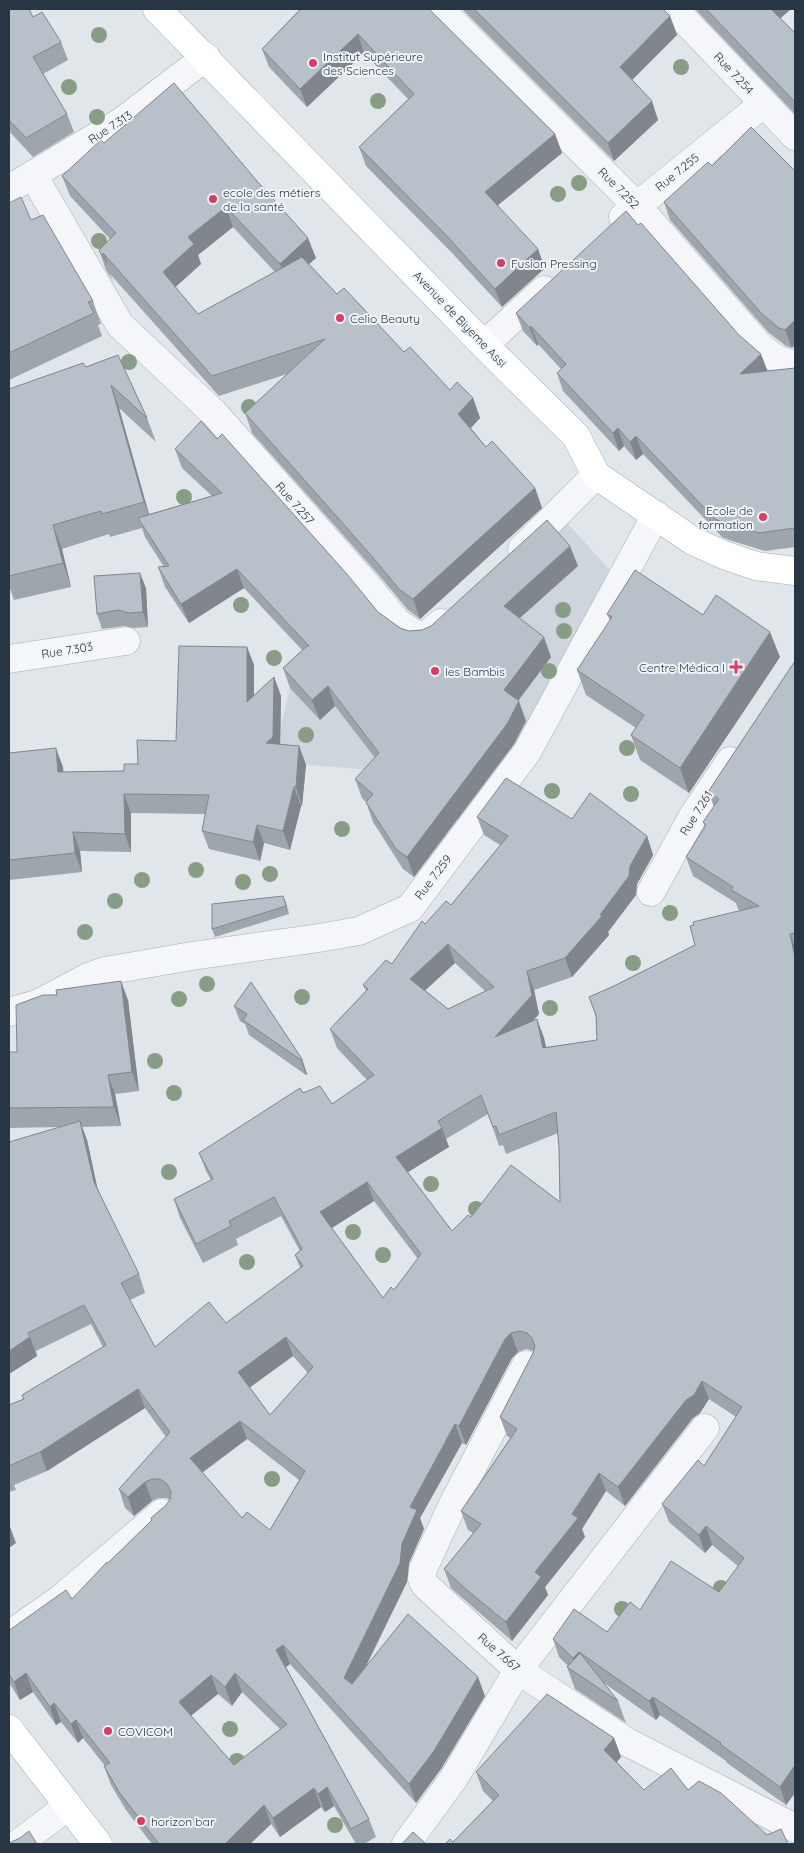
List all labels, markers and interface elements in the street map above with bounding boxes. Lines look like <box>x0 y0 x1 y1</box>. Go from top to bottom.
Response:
place label: Institut Supérieure des Sciences <box>323 49 423 78</box>
street label: Rue 7.254 <box>711 49 757 97</box>
marker: Institut Supérieure des Sciences <box>307 57 319 69</box>
street label: Rue 7.313 <box>85 107 135 147</box>
street label: Rue 7.255 <box>652 150 702 194</box>
street label: Rue 7.252 <box>595 164 643 212</box>
place label: ecole des métiers de la santé <box>223 185 321 214</box>
marker: ecole des métiers de la santé <box>207 193 219 205</box>
place label: Fusion Pressing <box>511 256 597 271</box>
marker: Fusion Pressing <box>495 257 507 269</box>
street label: Avenue de Biyeme Assi <box>410 268 510 370</box>
place label: Celio Beauty <box>350 311 420 326</box>
marker: Celio Beauty <box>334 312 346 324</box>
street label: Rue 7.257 <box>272 479 318 527</box>
place label: Ecole de formation <box>698 503 753 532</box>
marker: Ecole de formation <box>757 511 769 523</box>
street label: Rue 7.303 <box>40 639 94 661</box>
place label: Centre Médica l <box>639 660 725 675</box>
marker: Centre Médica l <box>729 660 743 674</box>
place label: les Bambis <box>445 664 505 679</box>
marker: les Bambis <box>429 665 441 677</box>
street label: Rue 7.261 <box>676 788 716 838</box>
street label: Rue 7.259 <box>411 851 455 902</box>
street label: Rue 7.667 <box>475 1629 523 1675</box>
place label: COVICOM <box>118 1724 173 1739</box>
marker: COVICOM <box>102 1725 114 1737</box>
place label: horizon bar <box>151 1814 215 1829</box>
marker: horizon bar <box>135 1815 147 1827</box>

